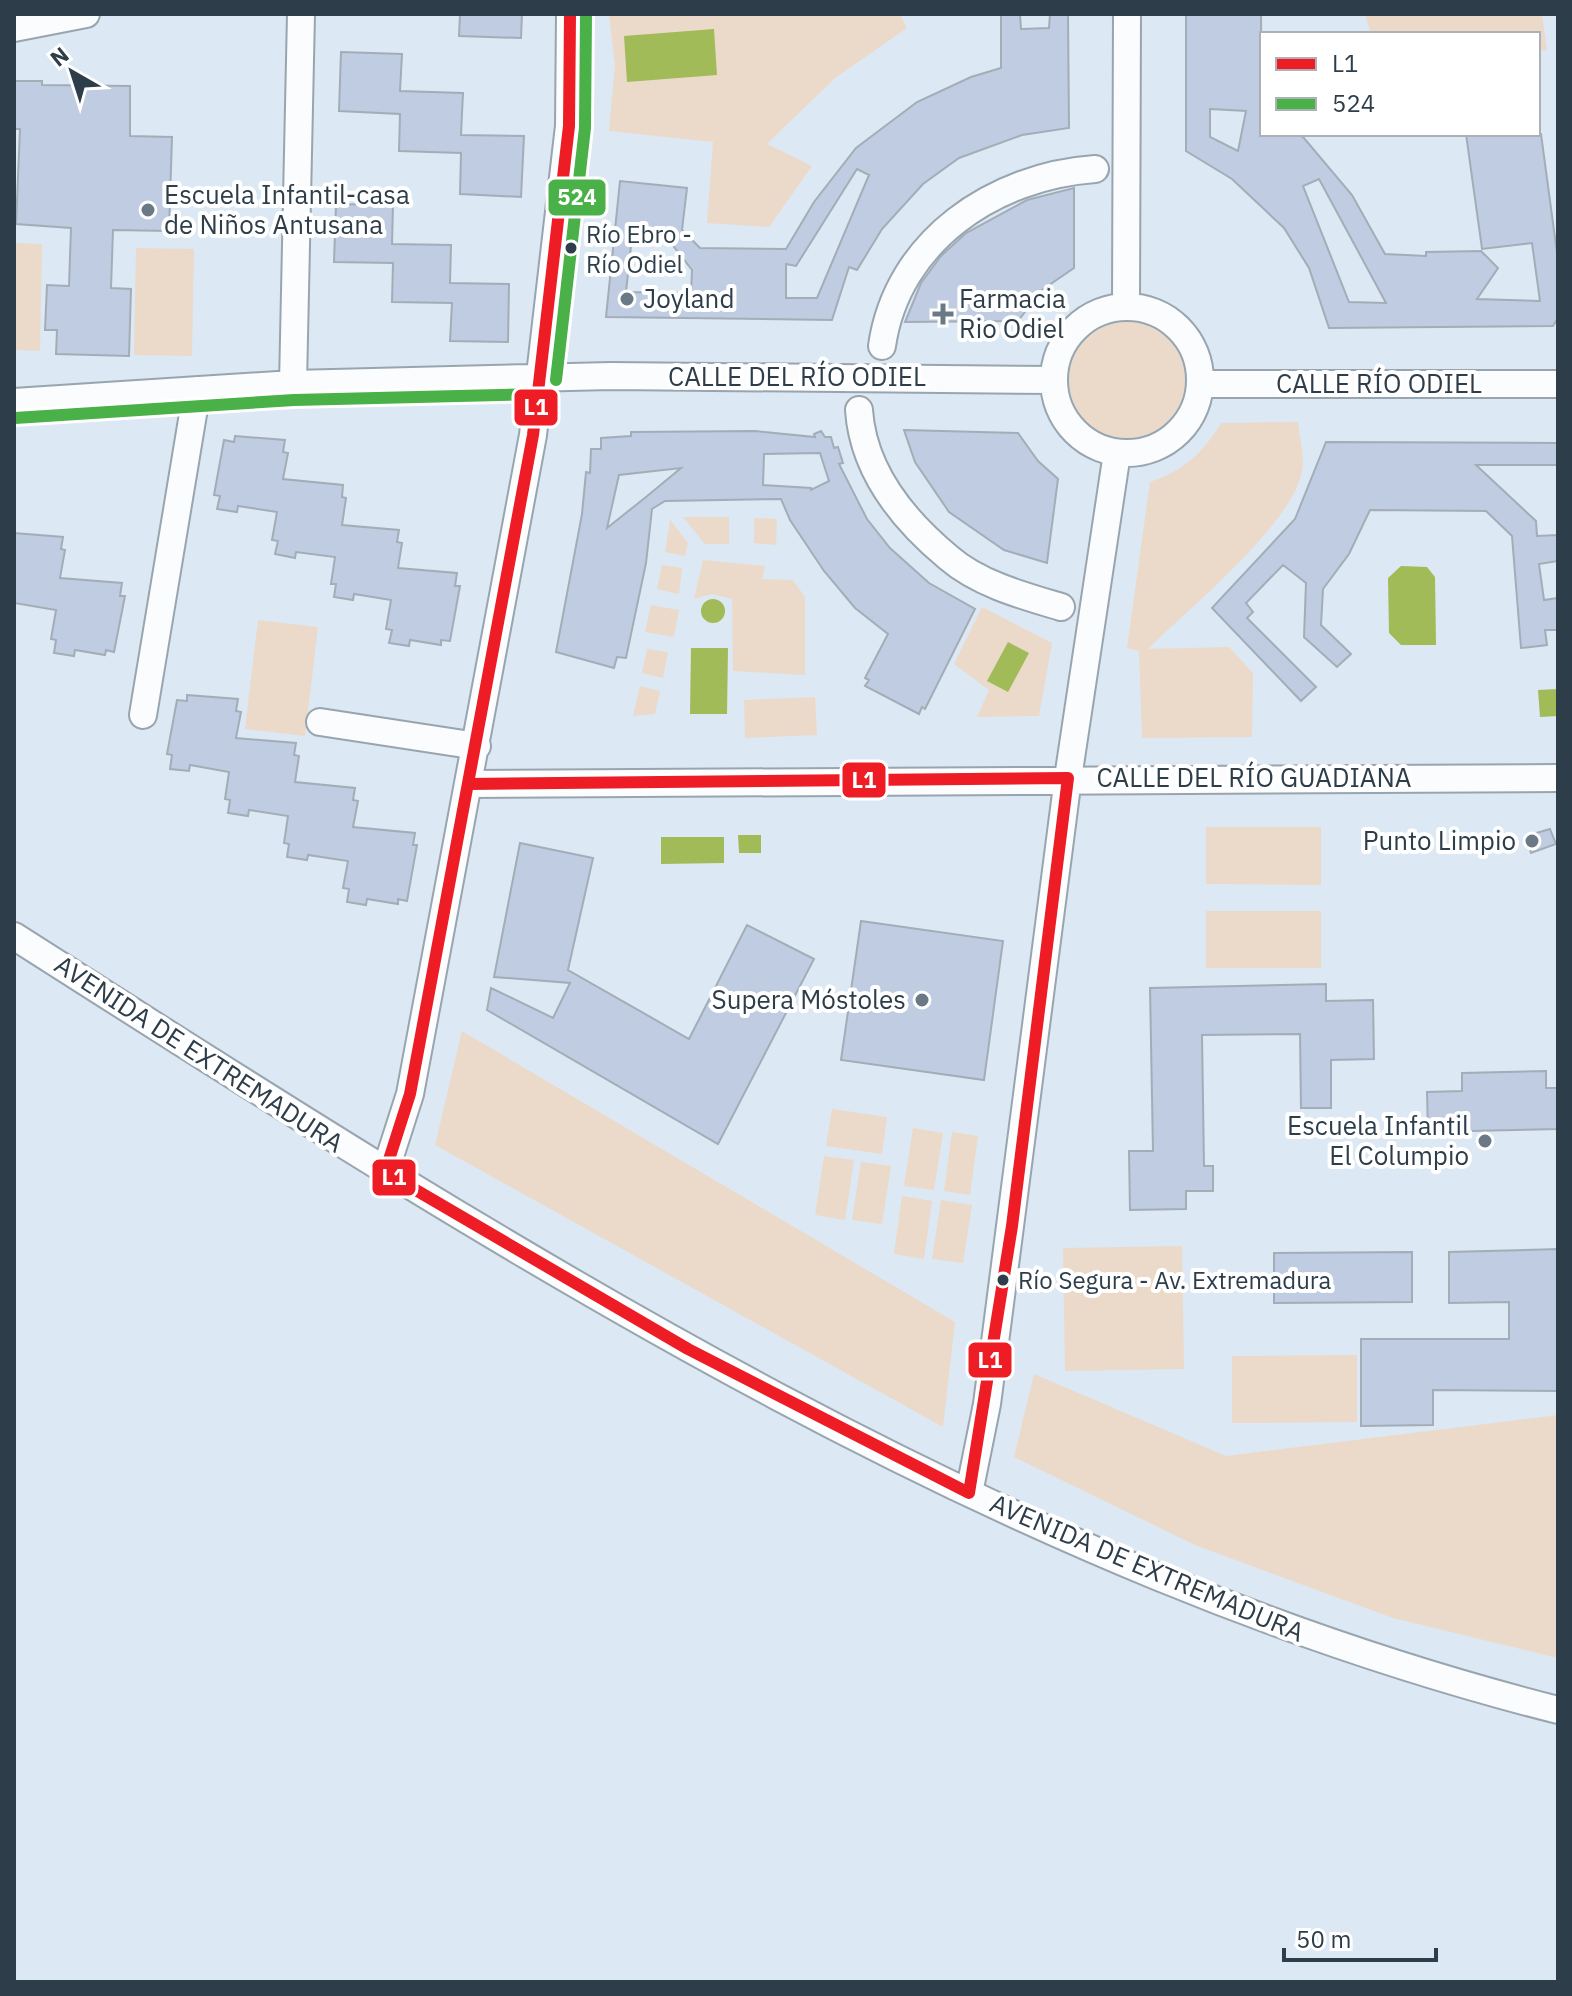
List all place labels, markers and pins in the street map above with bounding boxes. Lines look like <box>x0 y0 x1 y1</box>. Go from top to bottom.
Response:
place label: Escuela Infantil-casa de Niños Antusana <box>164 177 410 241</box>
marker: Escuela Infantil-casa de Niños Antusana <box>139 201 157 219</box>
place label: Río Ebro - Río Odiel <box>586 218 692 280</box>
marker: Río Ebro - Río Odiel <box>563 240 579 256</box>
place label: Joyland <box>643 281 734 315</box>
place label: Farmacia Rio Odiel <box>959 281 1066 345</box>
marker: Joyland <box>618 290 636 308</box>
marker: Farmacia Rio Odiel <box>934 305 952 323</box>
place label: Punto Limpio <box>1363 823 1516 857</box>
marker: Punto Limpio <box>1523 832 1541 850</box>
place label: Supera Móstoles <box>712 982 906 1016</box>
marker: Supera Móstoles <box>913 991 931 1009</box>
place label: Escuela Infantil El Columpio <box>1287 1108 1469 1172</box>
marker: Escuela Infantil El Columpio <box>1476 1132 1494 1150</box>
place label: Río Segura - Av. Extremadura <box>1018 1264 1332 1296</box>
marker: Río Segura - Av. Extremadura <box>995 1272 1011 1288</box>

